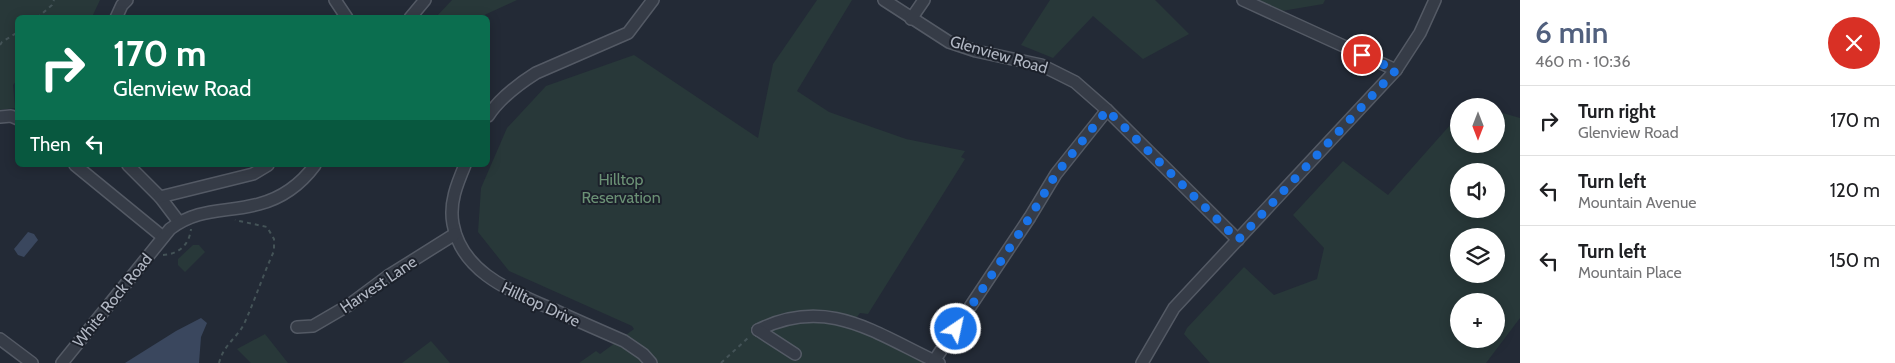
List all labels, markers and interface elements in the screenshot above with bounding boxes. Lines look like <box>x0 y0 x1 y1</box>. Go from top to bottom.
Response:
text: 6 min <box>1535 14 1608 51</box>
button: close <box>1828 17 1880 69</box>
street label: Glenview Road <box>948 31 1050 77</box>
text: 170 m <box>113 32 206 75</box>
pin <box>1341 34 1383 76</box>
icon: right <box>30 35 95 100</box>
icon: arrive <box>1348 41 1376 69</box>
text: 460 m · 10:36 <box>1535 52 1631 71</box>
text: Glenview Road <box>113 75 251 102</box>
north arrow <box>1450 98 1505 152</box>
map controls <box>1450 98 1505 348</box>
text: Turn right <box>1578 100 1656 123</box>
icon: right <box>1535 107 1563 135</box>
text: 170 m <box>1830 109 1880 132</box>
text: Glenview Road <box>1578 123 1679 142</box>
icon: left <box>81 130 109 158</box>
text: Then <box>30 133 71 156</box>
button: sound <box>1450 163 1505 218</box>
park label: Hilltop Reservation <box>581 170 661 207</box>
text: Turn left <box>1578 170 1646 193</box>
icon: left <box>1535 177 1563 205</box>
text: 120 m <box>1830 179 1880 202</box>
text: Mountain Avenue <box>1578 193 1697 212</box>
button: layers <box>1450 228 1505 283</box>
text: Turn left <box>1578 240 1646 263</box>
icon: left <box>1535 247 1563 275</box>
text: 150 m <box>1829 249 1880 272</box>
street label: White Rock Road <box>69 250 156 351</box>
street label: Harvest Lane <box>336 252 420 317</box>
text: Mountain Place <box>1578 263 1682 282</box>
street label: Hilltop Drive <box>498 278 583 331</box>
button: + <box>1450 293 1505 348</box>
position arrow <box>929 302 981 354</box>

